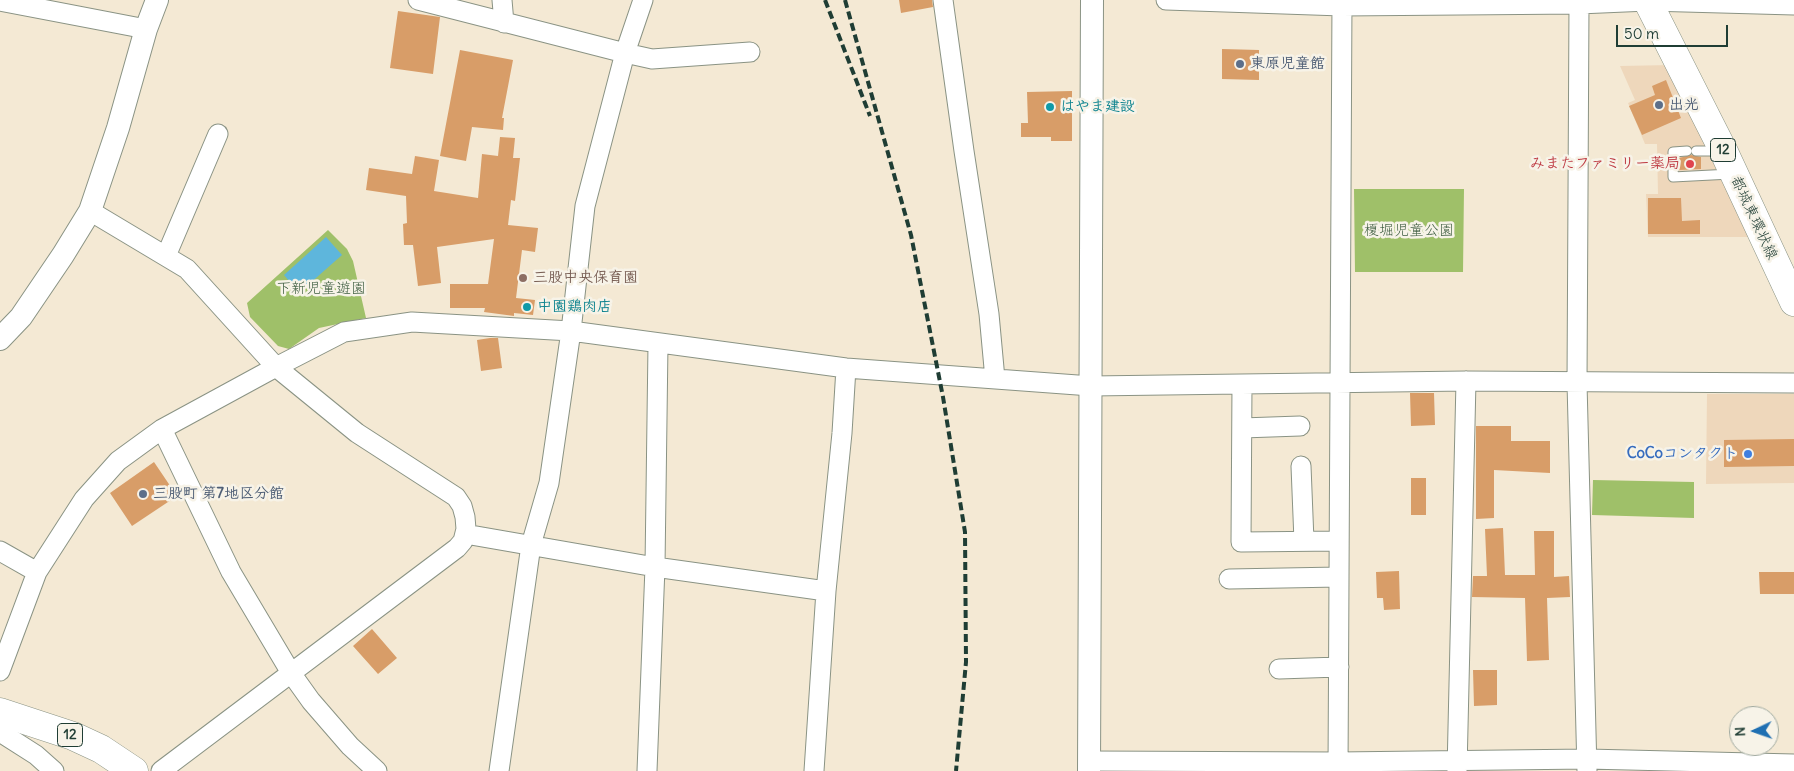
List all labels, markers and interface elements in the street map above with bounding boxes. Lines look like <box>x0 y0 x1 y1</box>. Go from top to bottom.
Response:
scale bar <box>1619 15 1732 47</box>
text: 50 m <box>1624 24 1659 43</box>
place label: 東原児童館 <box>1250 55 1325 73</box>
marker: 東原児童館 <box>1234 58 1246 70</box>
place label: 出光 <box>1669 96 1699 114</box>
place label: はやま建設 <box>1060 98 1135 116</box>
marker: 出光 <box>1653 99 1665 111</box>
marker: はやま建設 <box>1044 101 1056 113</box>
road number: 12 <box>1710 138 1736 162</box>
place label: みまたファミリー薬局 <box>1530 155 1680 173</box>
marker: みまたファミリー薬局 <box>1684 158 1696 170</box>
street label: 都城東環状線 <box>1727 173 1781 263</box>
park label: 榎堀児童公園 <box>1364 222 1454 240</box>
place label: 三股中央保育園 <box>533 269 638 287</box>
marker: 三股中央保育園 <box>517 272 529 284</box>
park label: 下新児童遊園 <box>276 280 366 298</box>
place label: 中園鶏肉店 <box>537 298 612 316</box>
marker: 中園鶏肉店 <box>521 301 533 313</box>
place label: CoCoコンタクト <box>1627 445 1738 463</box>
marker: CoCoコンタクト <box>1742 448 1754 460</box>
place label: 三股町 第7地区分館 <box>153 485 284 503</box>
marker: 三股町 第7地区分館 <box>137 488 149 500</box>
north arrow <box>1729 706 1779 756</box>
road number: 12 <box>58 724 82 746</box>
text: N <box>1731 726 1749 737</box>

